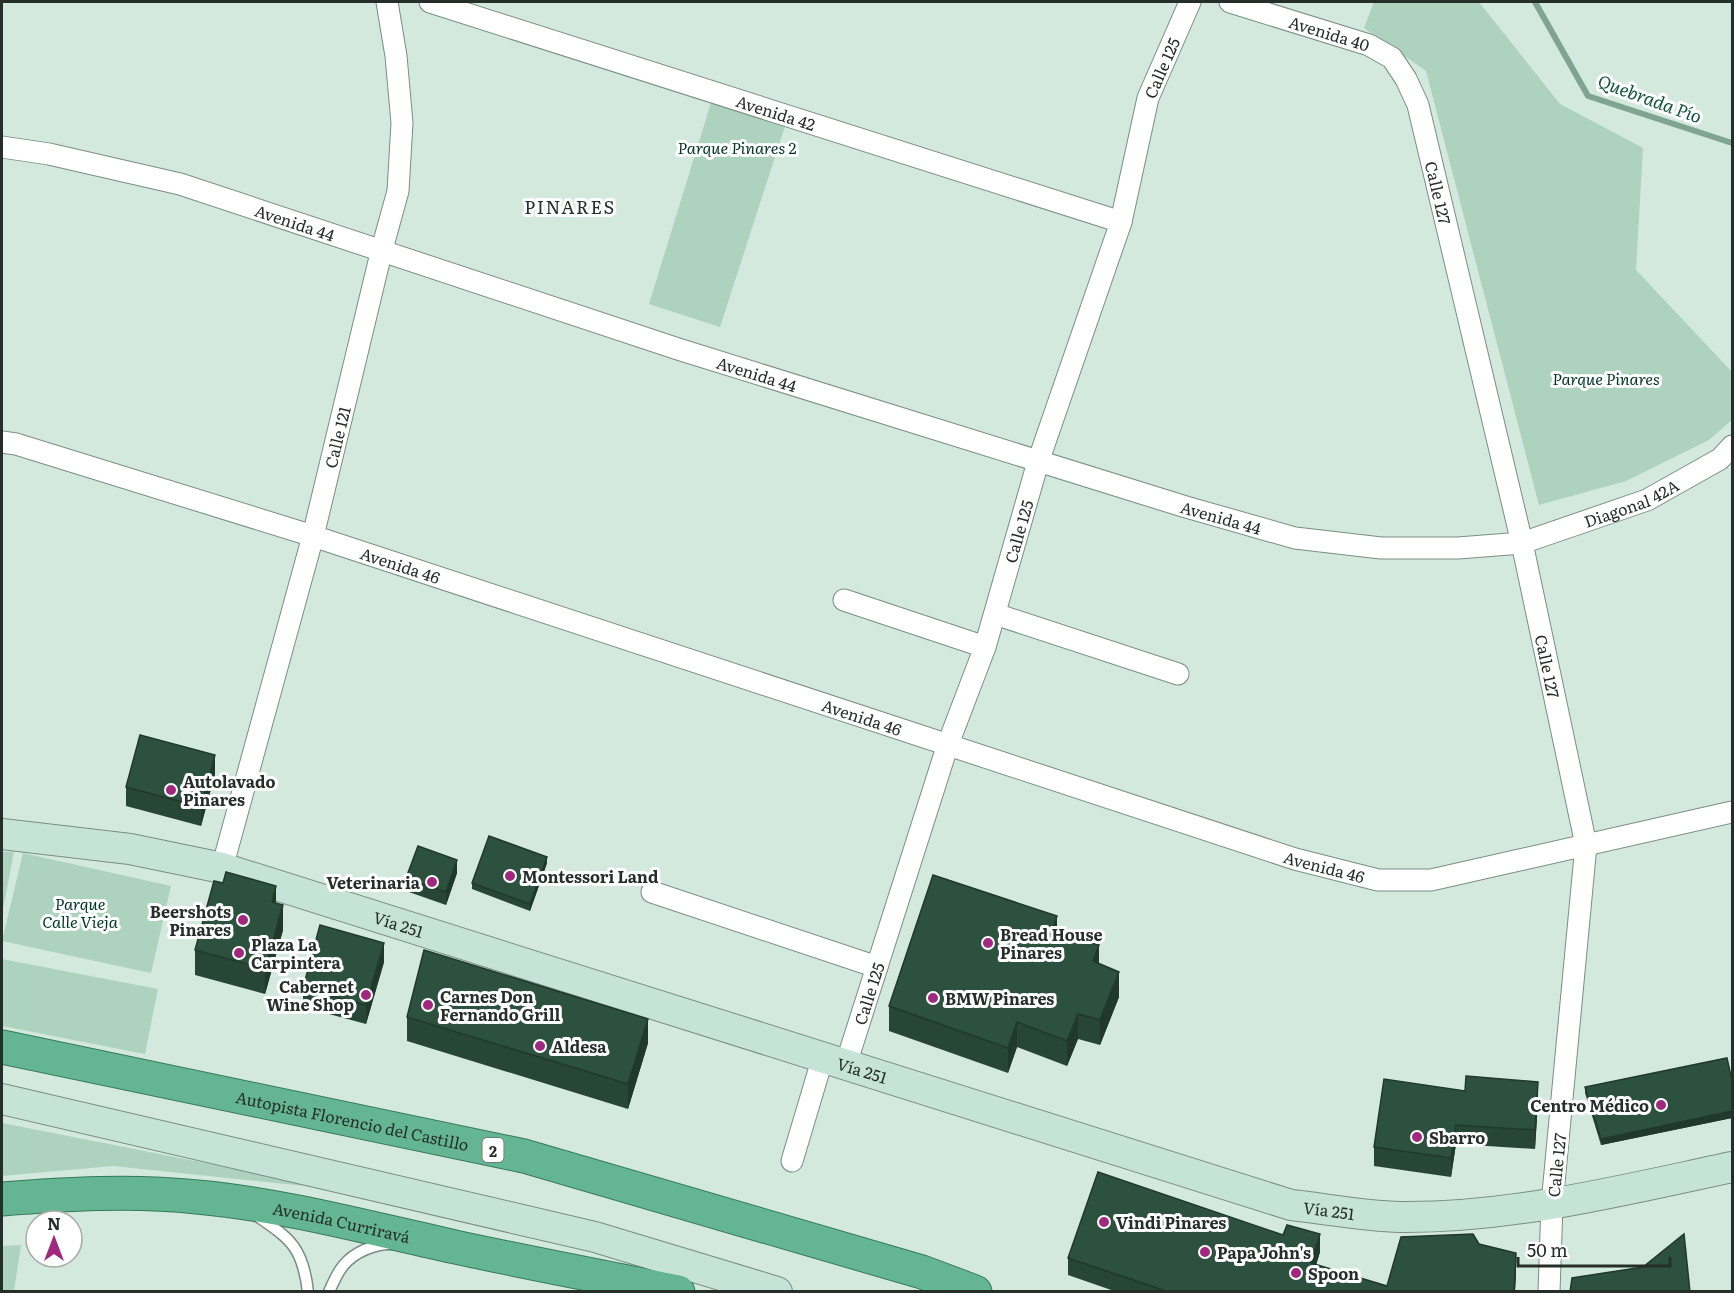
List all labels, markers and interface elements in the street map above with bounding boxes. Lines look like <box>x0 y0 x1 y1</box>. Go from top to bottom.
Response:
street label: Avenida 40 <box>1286 9 1373 56</box>
street label: Calle 125 <box>1137 33 1185 102</box>
water label: Quebrada Pío <box>1594 67 1706 129</box>
street label: Avenida 42 <box>733 88 819 136</box>
park label: Parque Pinares 2 <box>677 135 797 159</box>
street label: Calle 127 <box>1420 159 1458 227</box>
district label: PINARES <box>524 193 616 220</box>
street label: Avenida 44 <box>252 198 338 247</box>
street label: Avenida 44 <box>714 350 800 397</box>
park label: Parque Pinares <box>1552 366 1660 390</box>
street label: Calle 121 <box>318 403 356 470</box>
street label: Diagonal 42A <box>1581 473 1683 533</box>
street label: Avenida 44 <box>1178 494 1264 540</box>
street label: Calle 125 <box>998 497 1039 566</box>
street label: Avenida 46 <box>357 540 444 589</box>
street label: Calle 127 <box>1530 632 1567 700</box>
street label: Avenida 46 <box>819 692 905 741</box>
place label: Autolavado Pinares <box>183 769 275 811</box>
marker: Autolavado Pinares <box>164 783 178 797</box>
street label: Avenida 46 <box>1281 844 1368 888</box>
place label: Montessori Land <box>522 864 659 888</box>
marker: Montessori Land <box>503 869 517 883</box>
place label: Veterinaria <box>326 870 421 894</box>
marker: Veterinaria <box>425 875 439 889</box>
park label: Parque Calle Vieja <box>42 891 119 933</box>
place label: Beershots Pinares <box>150 899 231 941</box>
street label: Vía 251 <box>370 904 427 943</box>
marker: Beershots Pinares <box>236 913 250 927</box>
place label: Bread House Pinares <box>1000 922 1103 964</box>
place label: Plaza La Carpintera <box>251 932 341 974</box>
marker: Bread House Pinares <box>981 936 995 950</box>
marker: Plaza La Carpintera <box>232 946 246 960</box>
street label: Calle 125 <box>847 959 890 1028</box>
place label: Cabernet Wine Shop <box>266 974 354 1016</box>
place label: Carnes Don Fernando Grill <box>440 984 560 1026</box>
place label: BMW Pinares <box>945 986 1054 1010</box>
marker: Cabernet Wine Shop <box>359 988 373 1002</box>
marker: BMW Pinares <box>926 991 940 1005</box>
marker: Carnes Don Fernando Grill <box>421 998 435 1012</box>
place label: Aldesa <box>552 1034 607 1058</box>
marker: Aldesa <box>533 1039 547 1053</box>
street label: Vía 251 <box>834 1051 891 1089</box>
street label: Autopista Florencio del Castillo <box>234 1084 471 1156</box>
place label: Centro Médico <box>1530 1093 1649 1117</box>
marker: Centro Médico <box>1654 1098 1668 1112</box>
place label: Sbarro <box>1429 1125 1485 1149</box>
marker: Sbarro <box>1410 1130 1424 1144</box>
street label: Calle 127 <box>1541 1132 1571 1198</box>
road number: 2 <box>482 1138 504 1162</box>
street label: Vía 251 <box>1302 1195 1357 1225</box>
street label: Avenida Curriravá <box>271 1196 413 1249</box>
north arrow <box>24 1209 84 1269</box>
place label: Vindi Pinares <box>1116 1210 1226 1234</box>
text: N <box>47 1211 61 1235</box>
marker: Vindi Pinares <box>1097 1215 1111 1229</box>
scale bar <box>1518 1230 1670 1268</box>
text: 50 m <box>1527 1236 1568 1263</box>
place label: Papa John's <box>1217 1240 1311 1264</box>
marker: Papa John's <box>1198 1245 1212 1259</box>
place label: Spoon <box>1308 1261 1359 1285</box>
marker: Spoon <box>1289 1266 1303 1280</box>

